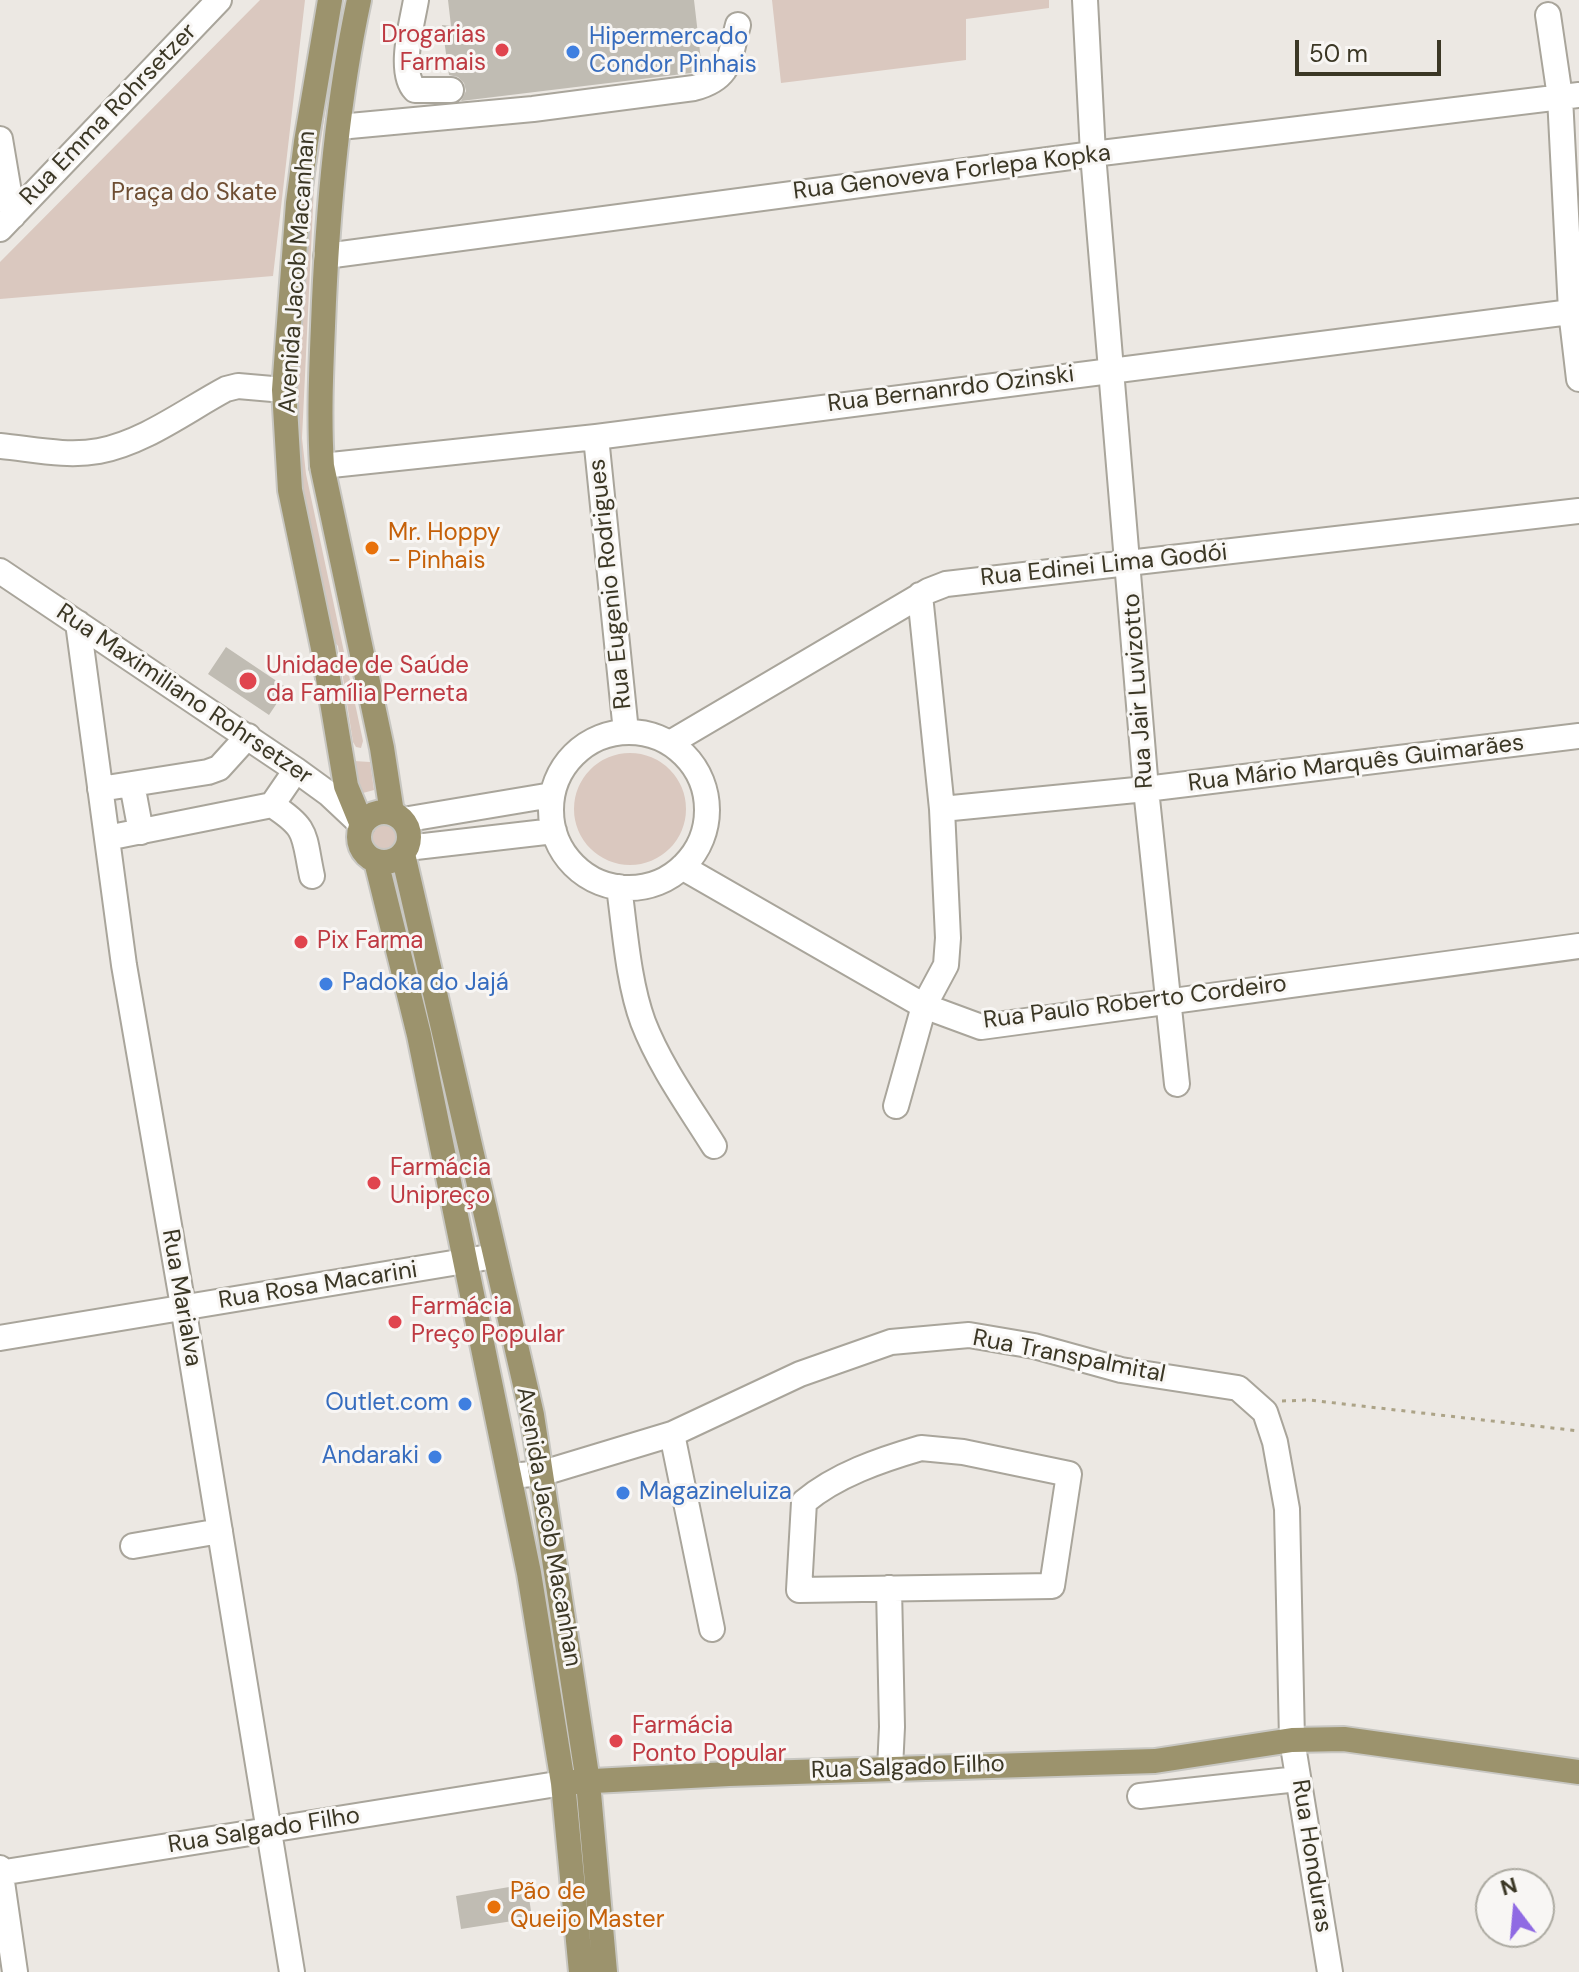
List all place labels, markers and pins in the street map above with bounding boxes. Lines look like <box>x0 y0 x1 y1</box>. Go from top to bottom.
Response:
place label: Drogarias Farmais <box>381 22 486 78</box>
place label: Hipermercado Condor Pinhais <box>589 24 757 80</box>
marker: Drogarias Farmais <box>493 41 511 59</box>
marker: Hipermercado Condor Pinhais <box>564 43 582 61</box>
place label: Mr. Hoppy - Pinhais <box>388 520 500 576</box>
marker: Mr. Hoppy - Pinhais <box>363 539 381 557</box>
place label: Unidade de Saúde da Família Perneta <box>266 653 469 709</box>
marker: Unidade de Saúde da Família Perneta <box>237 670 259 692</box>
place label: Pix Farma <box>317 928 423 956</box>
marker: Pix Farma <box>292 933 310 951</box>
place label: Padoka do Jajá <box>342 970 509 998</box>
marker: Padoka do Jajá <box>317 975 335 993</box>
place label: Farmácia Unipreço <box>390 1155 491 1211</box>
marker: Farmácia Unipreço <box>365 1174 383 1192</box>
place label: Farmácia Preço Popular <box>411 1294 565 1350</box>
marker: Farmácia Preço Popular <box>386 1313 404 1331</box>
place label: Outlet.com <box>325 1390 449 1418</box>
marker: Outlet.com <box>456 1395 474 1413</box>
place label: Andaraki <box>321 1443 419 1471</box>
marker: Andaraki <box>426 1448 444 1466</box>
place label: Magazineluiza <box>639 1479 792 1507</box>
marker: Magazineluiza <box>614 1484 632 1502</box>
place label: Farmácia Ponto Popular <box>632 1713 786 1769</box>
marker: Farmácia Ponto Popular <box>607 1732 625 1750</box>
place label: Pão de Queijo Master <box>510 1879 665 1935</box>
marker: Pão de Queijo Master <box>485 1898 503 1916</box>

